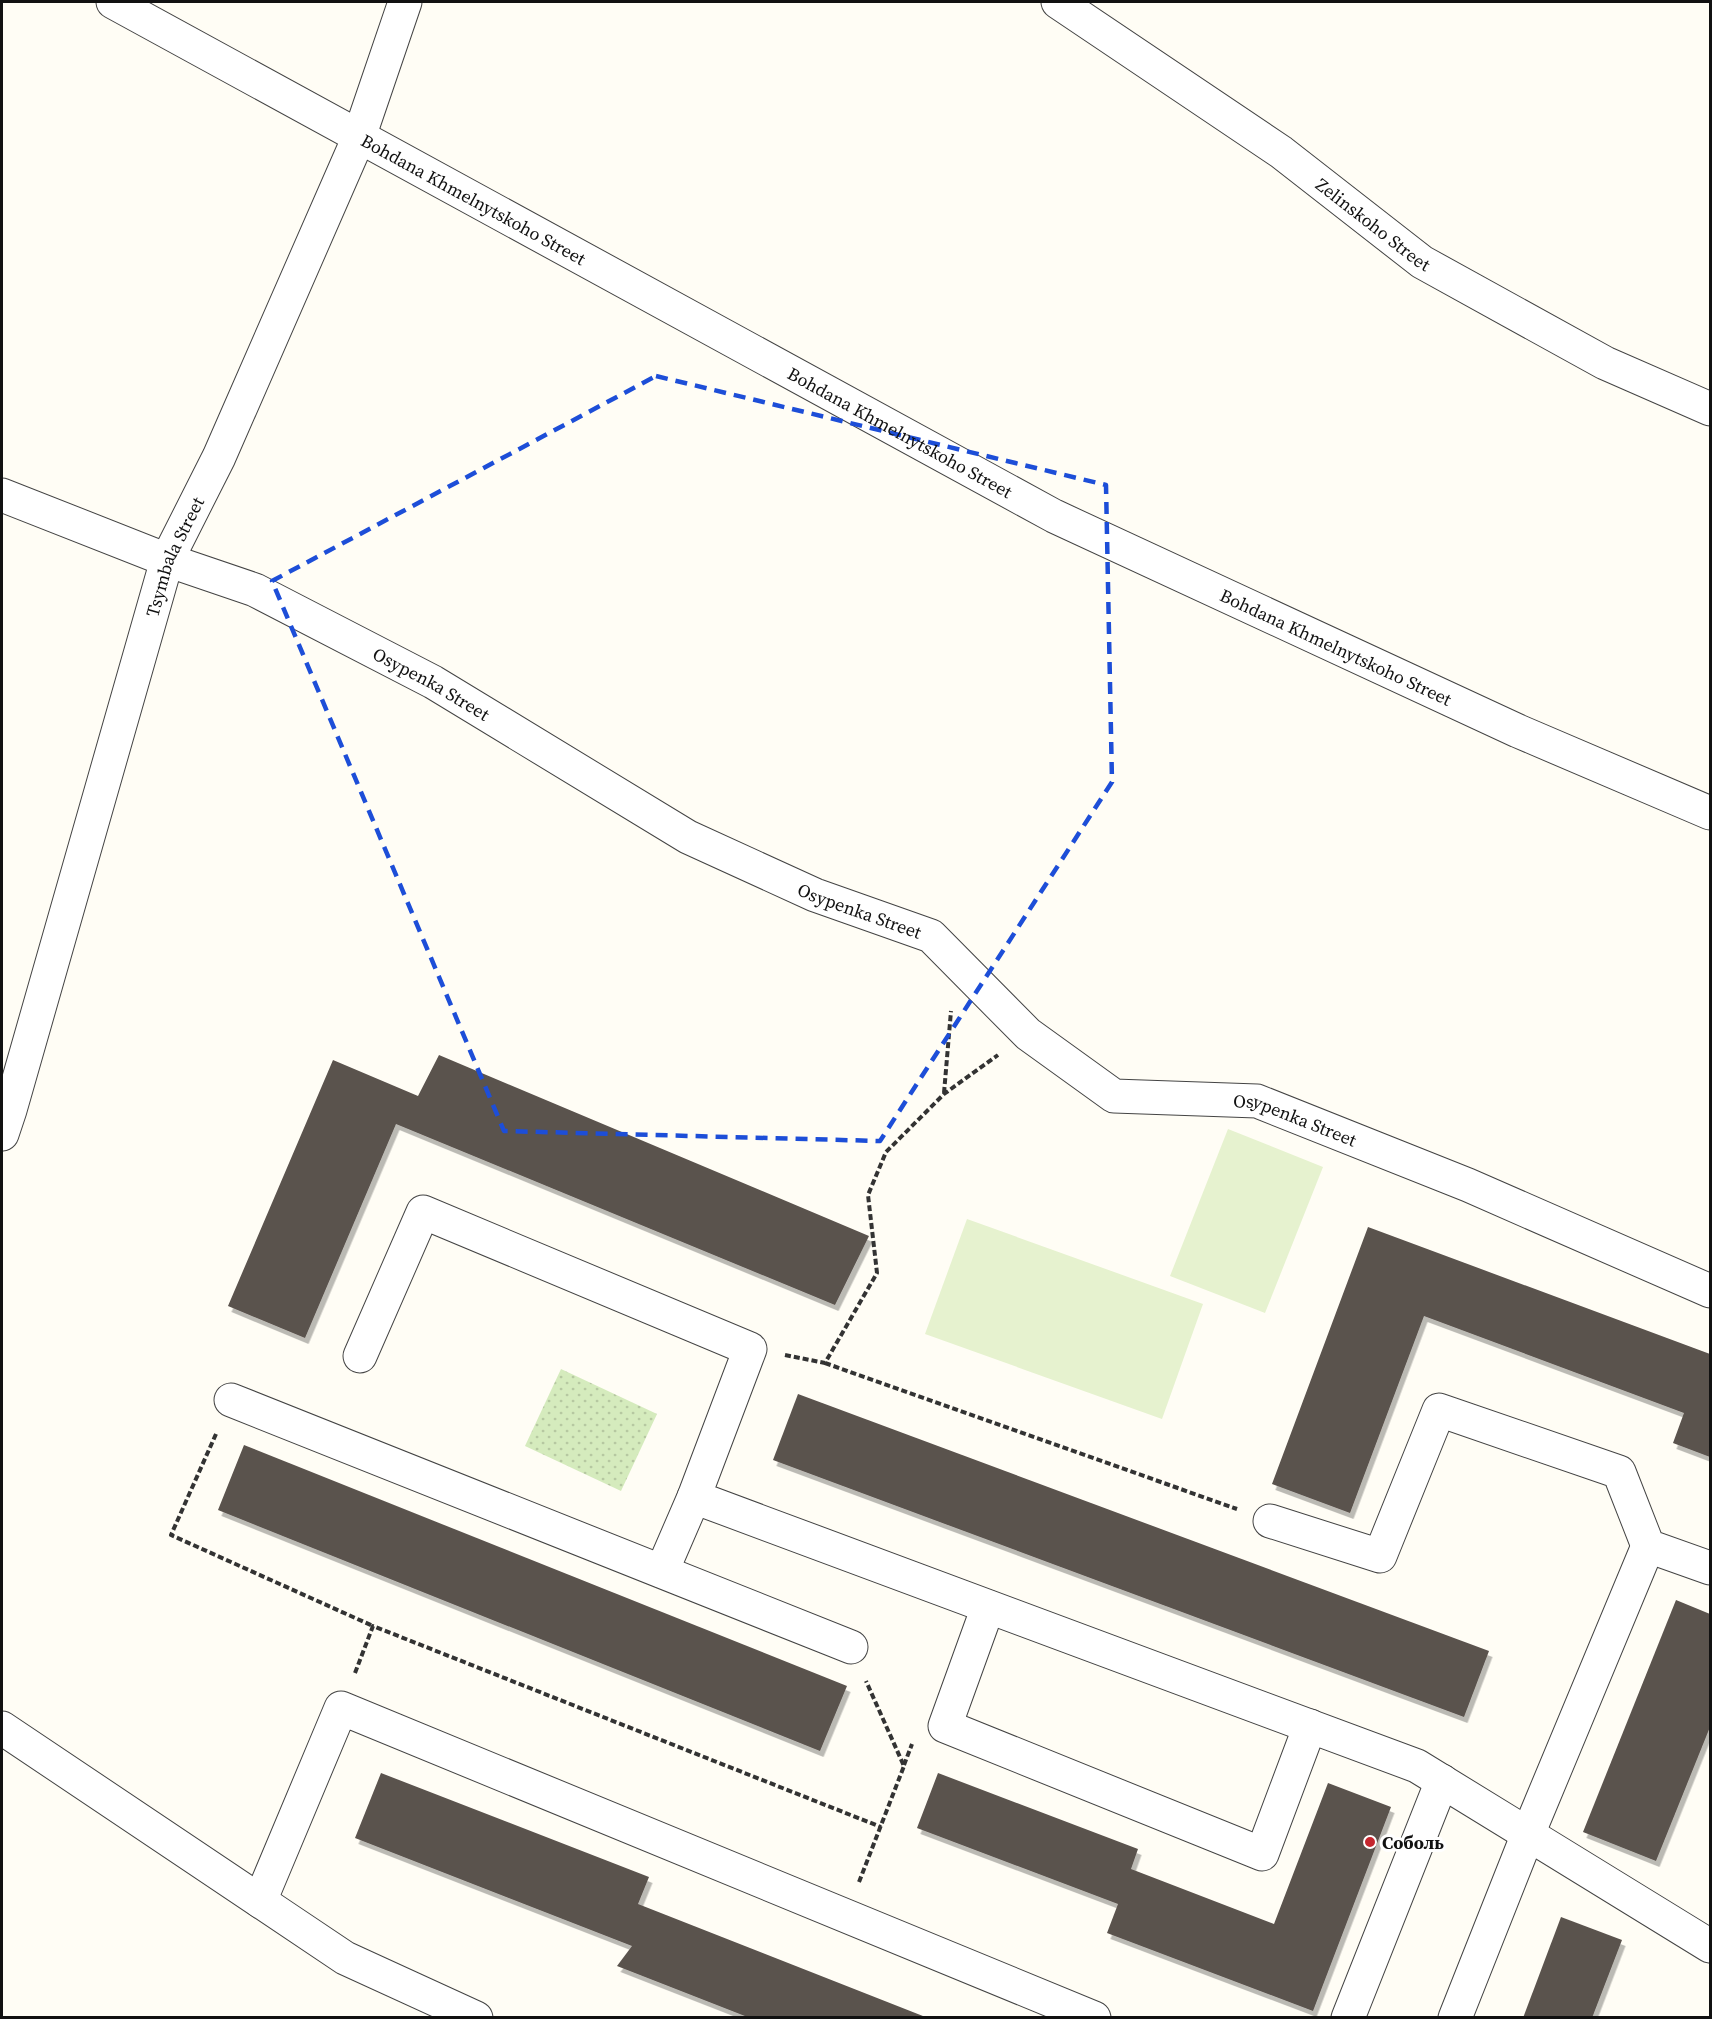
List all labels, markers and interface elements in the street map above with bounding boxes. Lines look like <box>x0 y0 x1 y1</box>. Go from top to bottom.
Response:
street label: Bohdana Khmelnytskoho Street <box>357 127 591 271</box>
street label: Zelinskoho Street <box>1311 172 1435 277</box>
street label: Bohdana Khmelnytskoho Street <box>783 360 1017 504</box>
street label: Tsymbala Street <box>139 492 210 619</box>
street label: Bohdana Khmelnytskoho Street <box>1216 582 1456 711</box>
street label: Osypenka Street <box>369 641 495 726</box>
street label: Osypenka Street <box>794 876 925 944</box>
street label: Osypenka Street <box>1233 1088 1361 1152</box>
place label: Соболь <box>1382 1830 1444 1855</box>
marker: Соболь <box>1363 1835 1377 1849</box>

